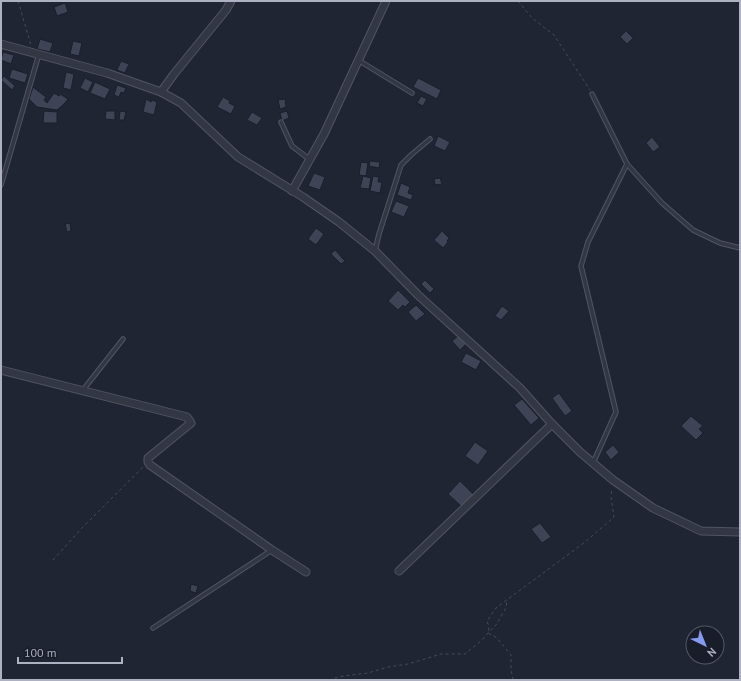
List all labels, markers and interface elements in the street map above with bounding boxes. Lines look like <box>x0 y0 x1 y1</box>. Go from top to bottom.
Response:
north arrow <box>685 625 725 665</box>
scale bar <box>18 639 122 665</box>
text: 100 m <box>24 645 57 660</box>
text: N <box>704 645 719 660</box>

